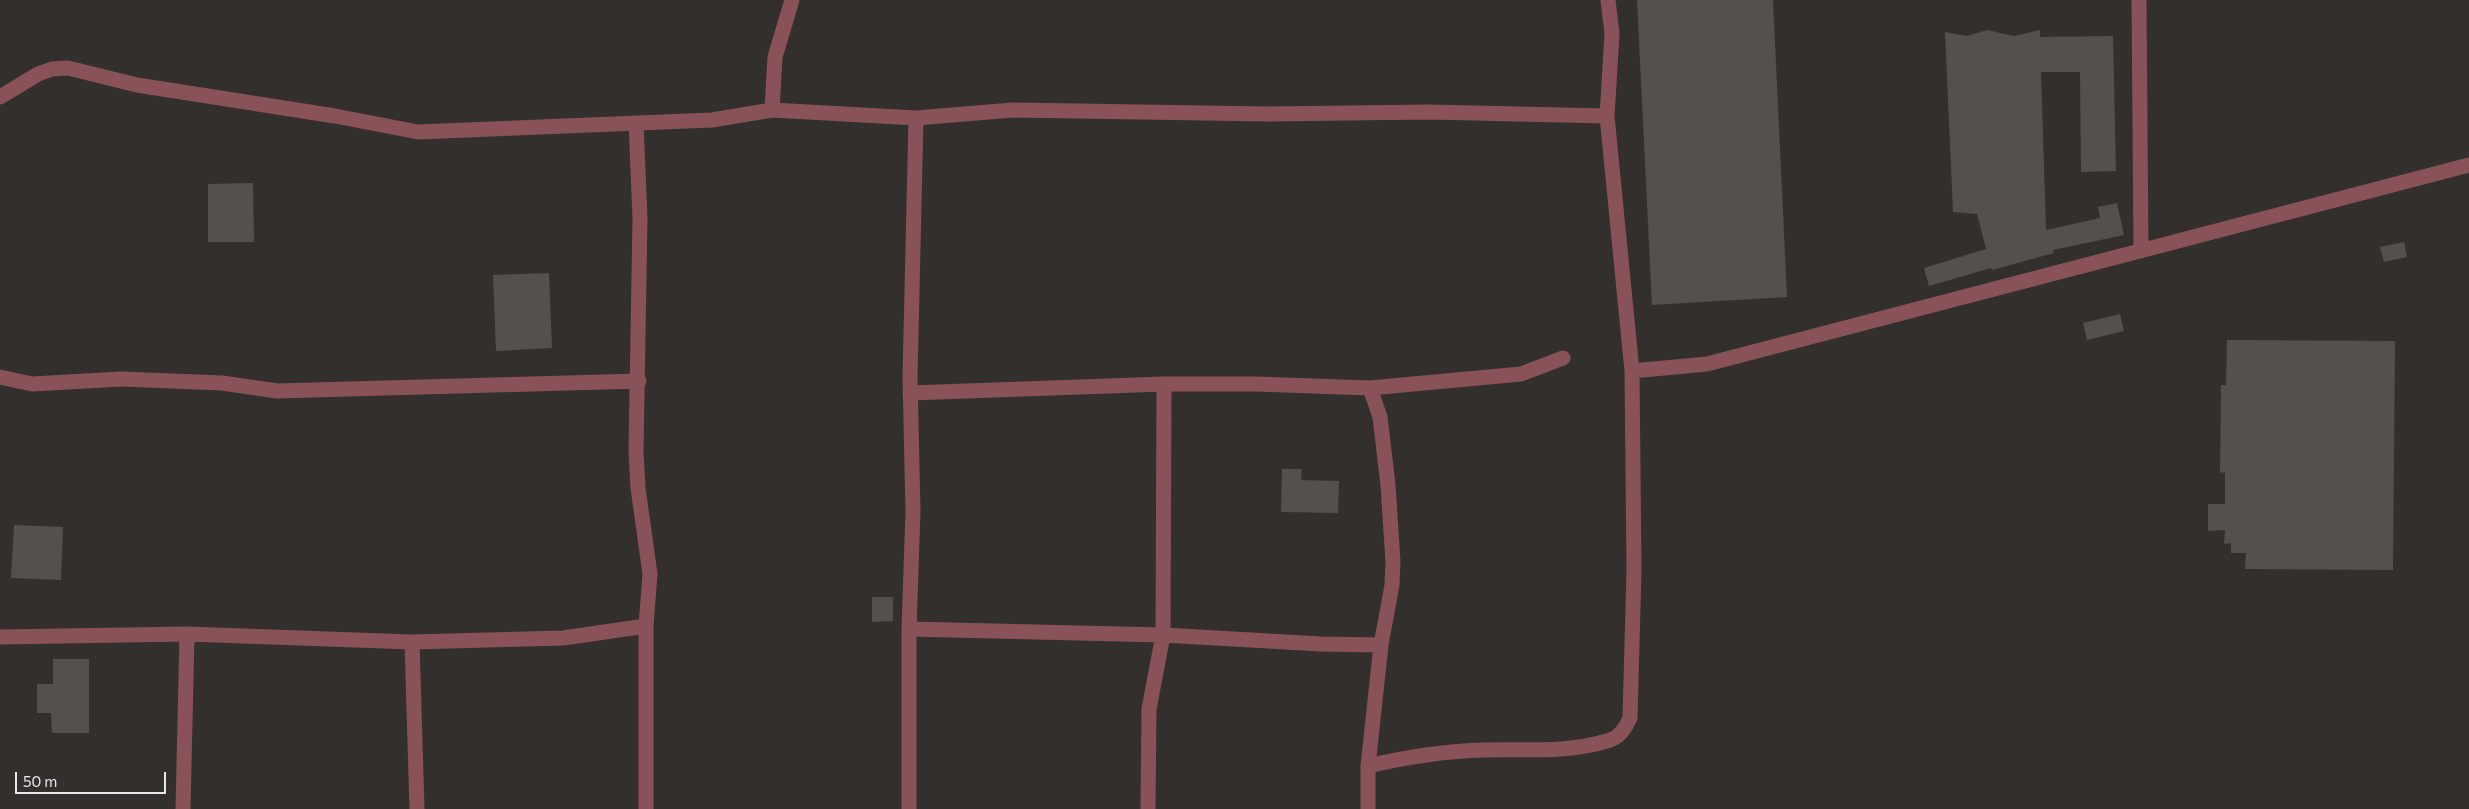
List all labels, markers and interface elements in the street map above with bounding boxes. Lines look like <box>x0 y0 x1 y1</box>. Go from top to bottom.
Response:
scale bar <box>18 762 169 794</box>
text: 50 m <box>23 772 57 790</box>

